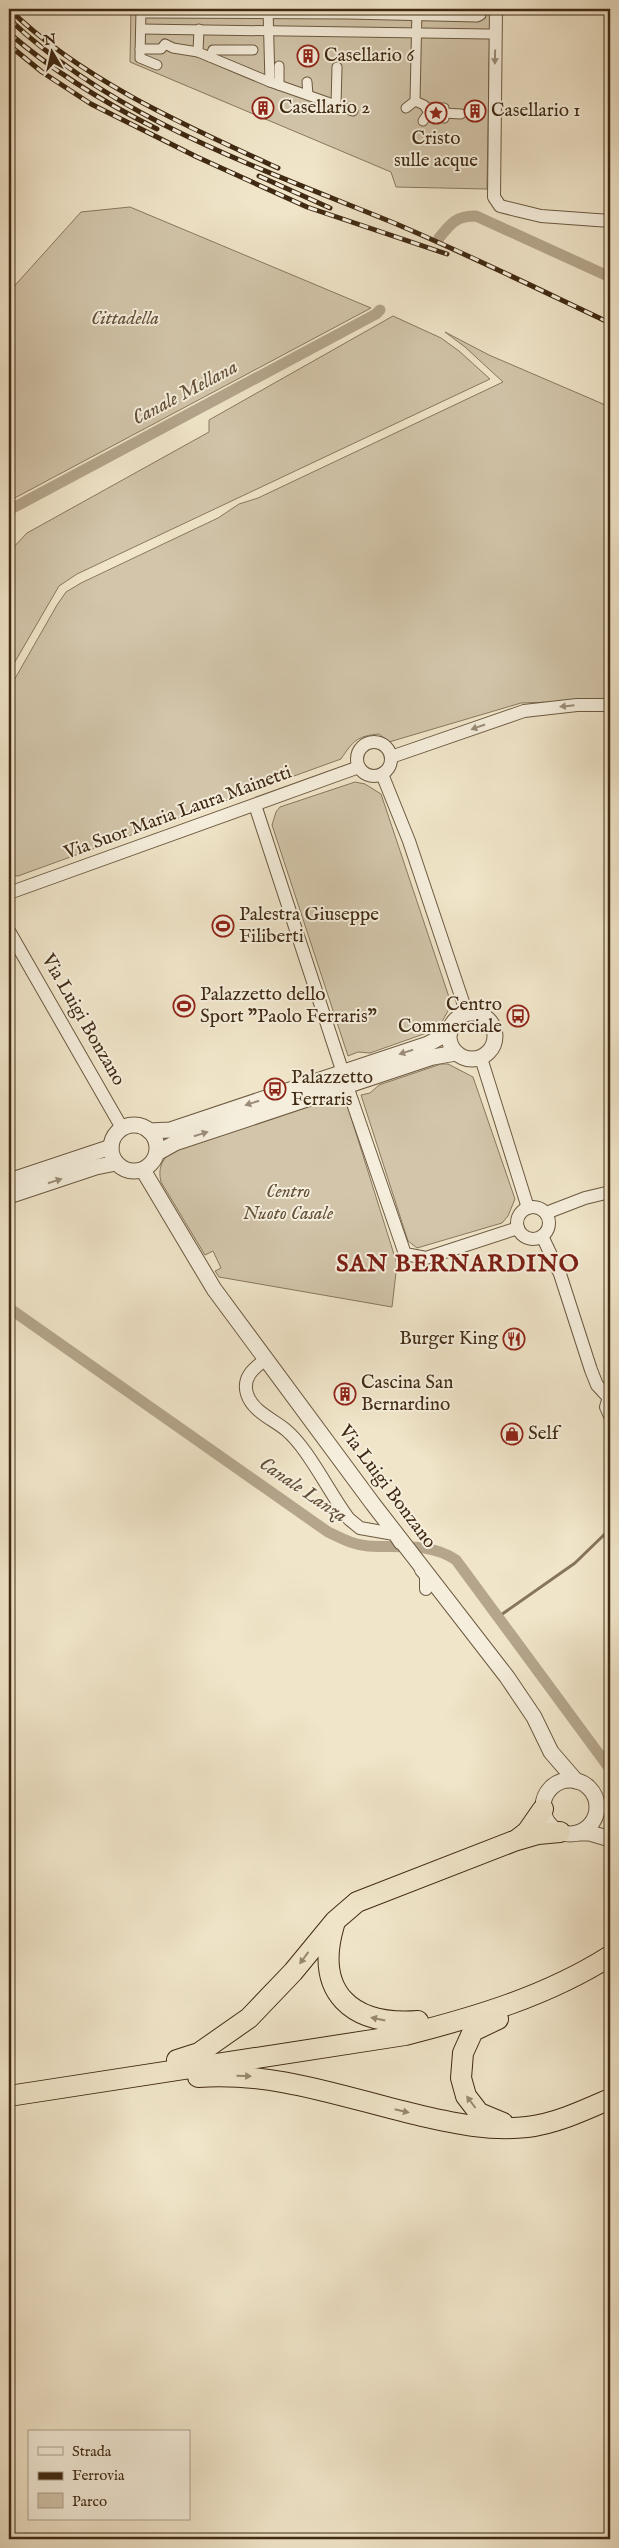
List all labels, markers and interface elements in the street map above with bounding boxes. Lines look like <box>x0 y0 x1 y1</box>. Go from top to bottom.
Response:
north arrow <box>28 28 78 78</box>
text: N <box>42 30 58 50</box>
building icon: Casellario 6 <box>296 44 320 68</box>
place label: Casellario 6 <box>324 44 415 68</box>
one-way arrow <box>491 50 499 66</box>
building icon: Casellario 2 <box>251 96 275 120</box>
place label: Casellario 2 <box>279 96 370 120</box>
building icon: Casellario 1 <box>463 99 487 123</box>
place label: Casellario 1 <box>491 99 580 123</box>
place icon: Cristo sulle acque <box>424 101 448 125</box>
place label: Cristo sulle acque <box>394 127 478 173</box>
park label: Cittadella <box>91 307 159 331</box>
water label: Canale Mellana <box>128 355 242 431</box>
one-way arrow <box>559 703 575 711</box>
one-way arrow <box>471 724 486 731</box>
street label: Via Suor Maria Laura Mainetti <box>60 761 295 866</box>
place label: Palestra Giuseppe Filiberti <box>239 903 379 949</box>
sports icon: Palestra Giuseppe Filiberti <box>211 914 235 938</box>
street label: Via Luigi Bonzano <box>35 949 130 1090</box>
place label: Palazzetto dello Sport "Paolo Ferraris" <box>200 983 377 1029</box>
place label: Centro Commerciale <box>398 993 502 1039</box>
sports icon: Palazzetto dello Sport "Paolo Ferraris" <box>172 994 196 1018</box>
bus stop icon: Centro Commerciale <box>506 1004 530 1028</box>
one-way arrow <box>398 1049 413 1056</box>
place label: Palazzetto Ferraris <box>291 1066 373 1112</box>
bus stop icon: Palazzetto Ferraris <box>263 1077 287 1101</box>
one-way arrow <box>244 1100 259 1108</box>
one-way arrow <box>194 1130 209 1138</box>
one-way arrow <box>48 1176 63 1184</box>
park label: Centro Nuoto Casale <box>243 1180 334 1226</box>
district label: SAN BERNARDINO <box>336 1249 580 1280</box>
place label: Burger King <box>399 1327 499 1351</box>
restaurant icon: Burger King <box>502 1327 526 1351</box>
place label: Cascina San Bernardino <box>361 1371 453 1417</box>
building icon: Cascina San Bernardino <box>333 1382 357 1406</box>
street label: Via Luigi Bonzano <box>332 1420 441 1553</box>
shop icon: Self <box>500 1422 524 1446</box>
place label: Self <box>528 1422 562 1446</box>
water label: Canale Lanza <box>254 1452 352 1529</box>
one-way arrow <box>299 1951 309 1965</box>
one-way arrow <box>370 2015 386 2023</box>
one-way arrow <box>236 2073 252 2081</box>
one-way arrow <box>466 2095 476 2109</box>
one-way arrow <box>394 2107 409 2115</box>
legend <box>28 2430 190 2520</box>
text: Strada <box>72 2442 112 2461</box>
text: Ferrovia <box>72 2466 125 2485</box>
text: Parco <box>72 2492 107 2511</box>

